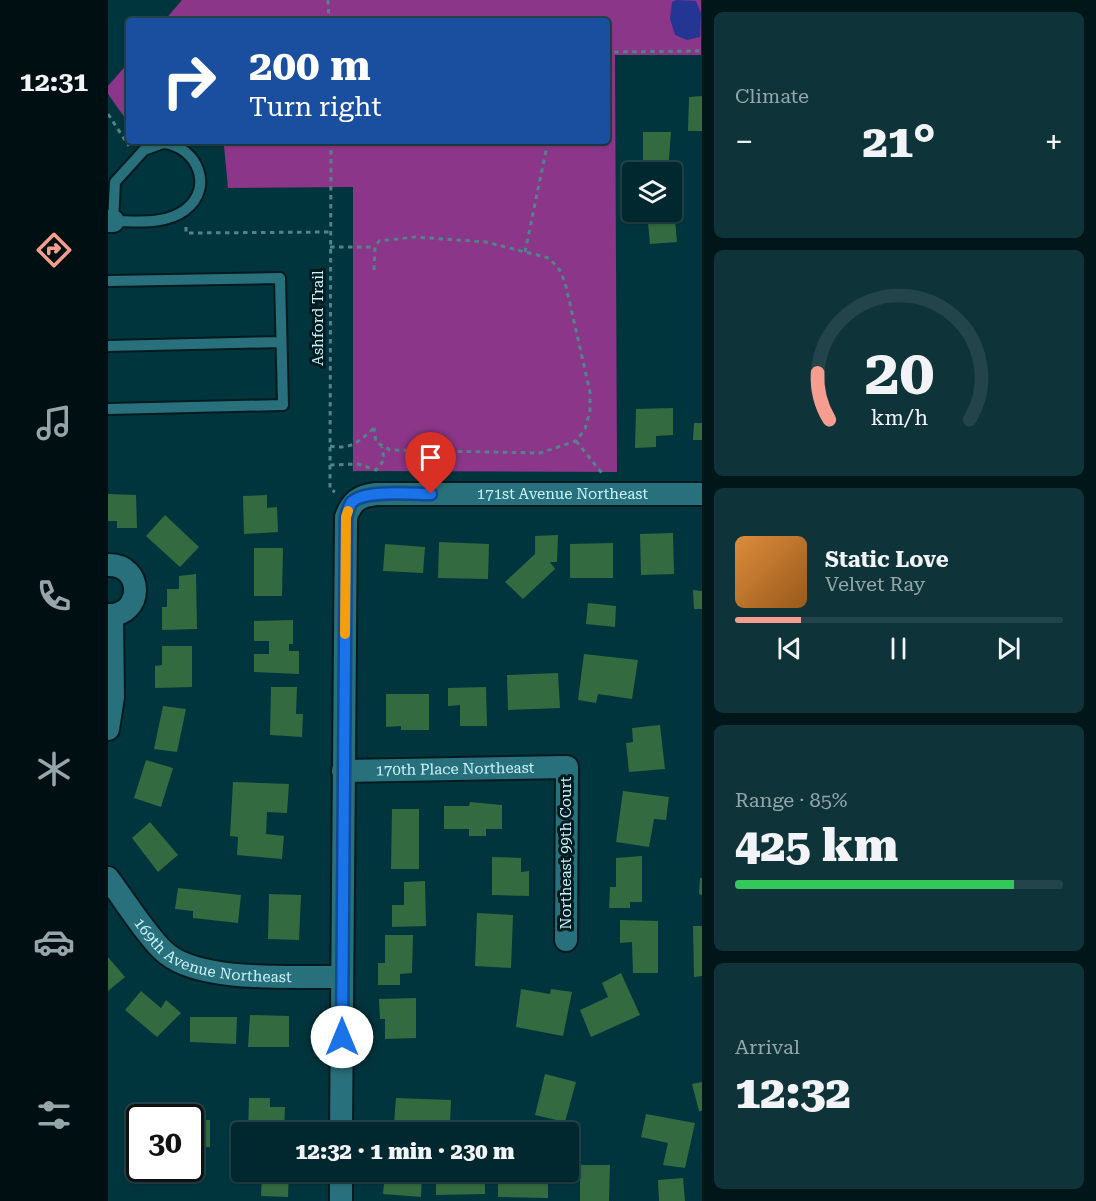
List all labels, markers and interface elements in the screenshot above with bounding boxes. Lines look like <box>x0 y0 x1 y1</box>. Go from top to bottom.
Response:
text: 200 m <box>249 41 371 90</box>
icon: right <box>150 42 228 120</box>
text: 12:31 <box>20 66 88 98</box>
text: Climate <box>735 84 809 108</box>
text: Turn right <box>249 91 382 123</box>
text: 21° <box>863 115 936 168</box>
text: − <box>735 122 753 161</box>
text: + <box>1045 122 1063 161</box>
map controls <box>622 162 682 222</box>
button: layers <box>622 162 682 222</box>
icon: directions <box>33 229 75 271</box>
street label: Ashford Trail <box>309 270 327 366</box>
text: 20 <box>864 336 934 409</box>
icon: music <box>33 402 75 444</box>
text: km/h <box>870 405 928 430</box>
pin <box>405 432 456 494</box>
icon: arrive <box>414 441 447 474</box>
street label: 171st Avenue Northeast <box>477 485 648 503</box>
text: Static Love <box>825 547 949 572</box>
text: Velvet Ray <box>825 572 925 596</box>
icon: phone <box>33 575 75 617</box>
icon: previous <box>773 632 806 665</box>
icon: pause <box>882 632 915 665</box>
icon: next <box>992 632 1025 665</box>
icon: climate <box>33 748 75 790</box>
street label: 170th Place Northeast <box>375 759 535 779</box>
street label: Northeast 99th Court <box>557 776 575 929</box>
text: Range · 85% <box>735 788 847 812</box>
text: 425 km <box>735 819 898 872</box>
street label: 169th Avenue Northeast <box>130 914 292 986</box>
icon: car <box>33 921 75 963</box>
position arrow <box>310 1005 374 1069</box>
text: Arrival <box>735 1035 800 1059</box>
text: 12:32 <box>735 1066 851 1119</box>
icon: filters <box>33 1094 75 1136</box>
speed limit sign: 30 <box>126 1104 204 1182</box>
text: 12:32 · 1 min · 230 m <box>295 1139 515 1164</box>

